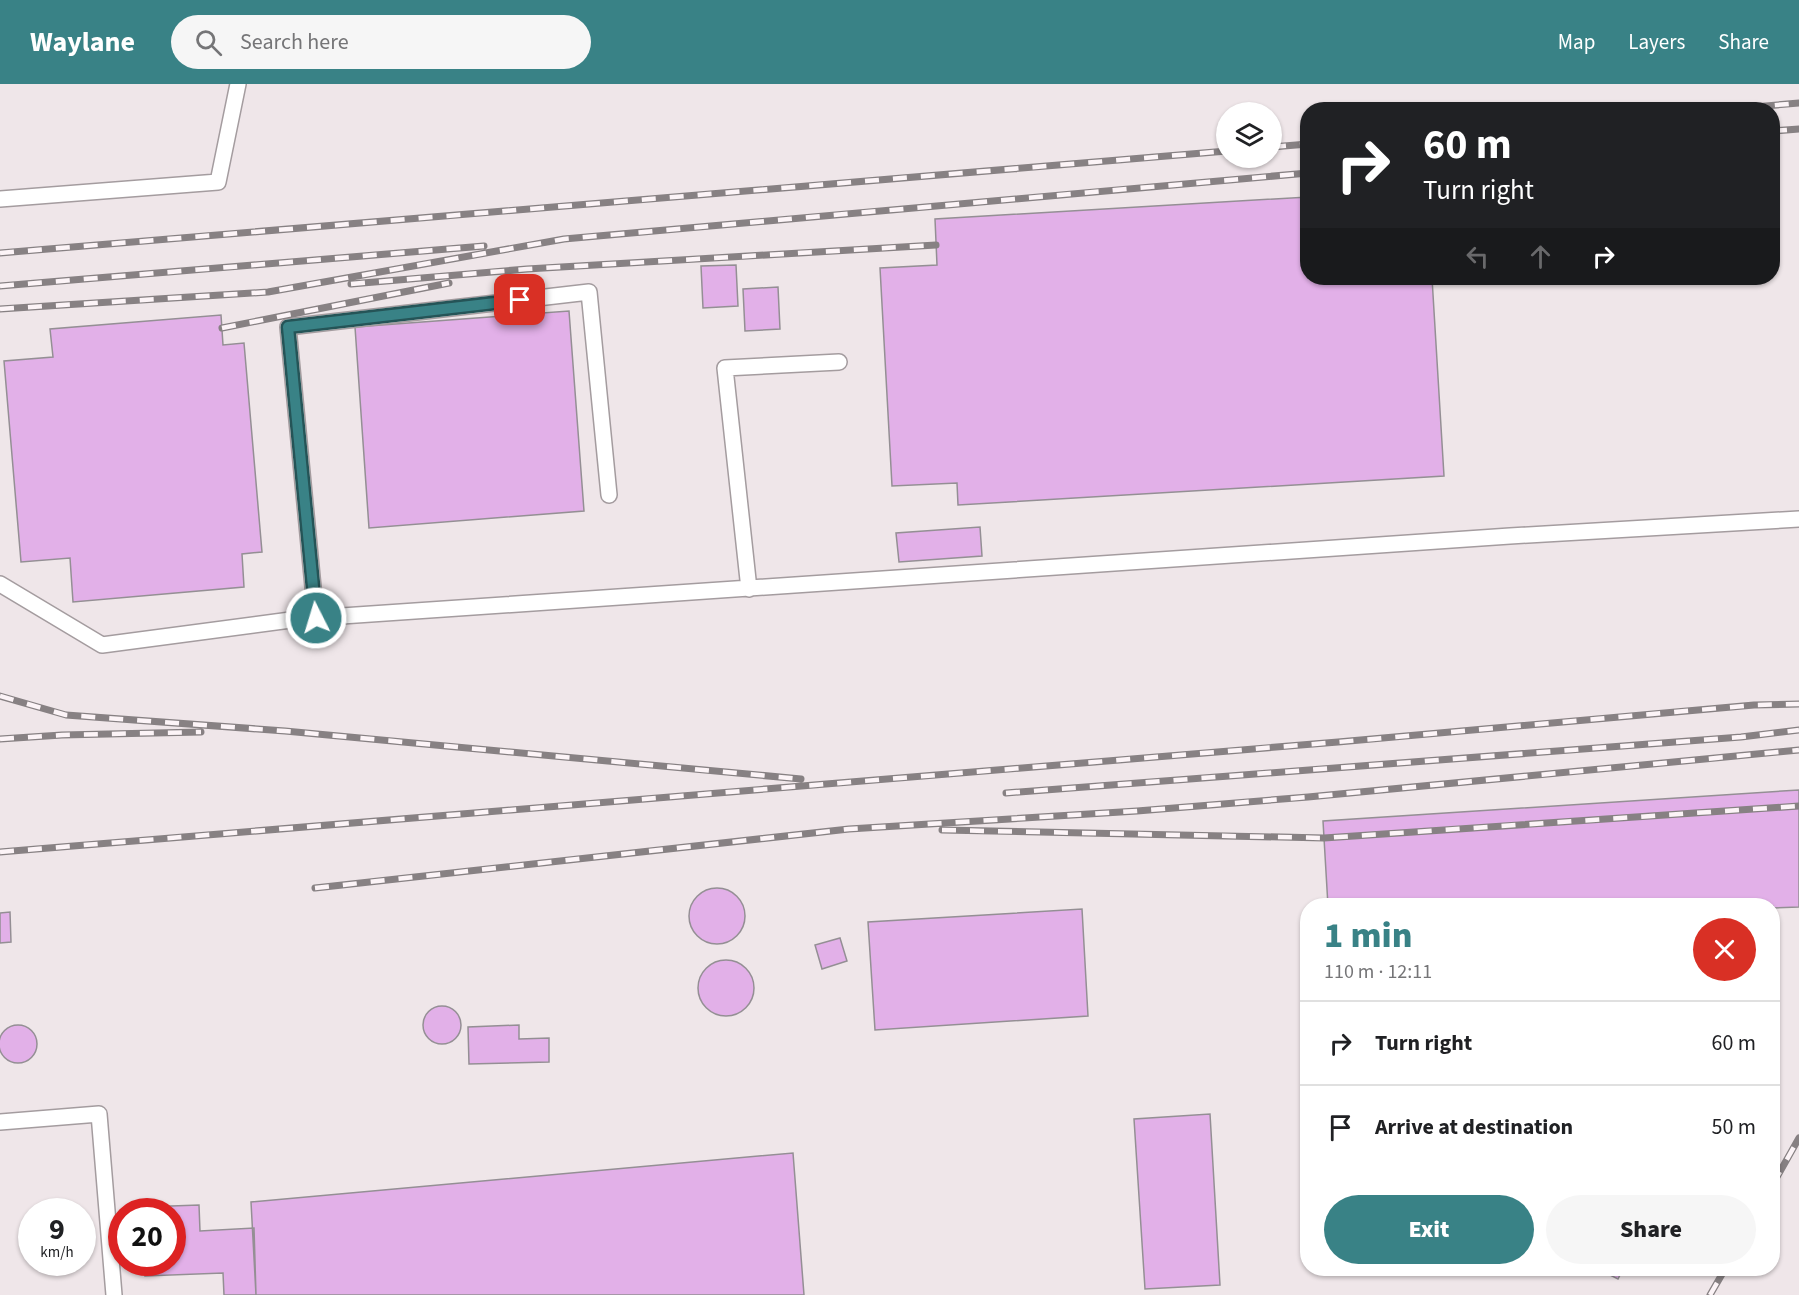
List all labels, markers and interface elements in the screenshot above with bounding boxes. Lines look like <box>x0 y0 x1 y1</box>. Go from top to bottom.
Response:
search box <box>171 15 591 69</box>
text: Waylane <box>30 22 135 62</box>
icon: search <box>192 26 225 59</box>
text: Search here <box>240 26 349 58</box>
text: Map <box>1558 27 1595 57</box>
text: Layers <box>1628 27 1685 57</box>
text: Share <box>1718 27 1769 57</box>
map controls <box>1216 102 1282 168</box>
button: layers <box>1216 102 1282 168</box>
text: 60 m <box>1423 115 1512 175</box>
icon: right <box>1324 126 1402 204</box>
text: Turn right <box>1423 171 1534 210</box>
icon: left <box>1461 240 1494 273</box>
icon: ahead <box>1524 240 1557 273</box>
icon: right <box>1587 240 1620 273</box>
pin <box>494 274 545 325</box>
icon: arrive <box>503 283 536 316</box>
position arrow <box>284 586 348 650</box>
text: 1 min <box>1324 910 1412 961</box>
button: close <box>1693 918 1756 981</box>
text: 110 m · 12:11 <box>1324 958 1432 986</box>
icon: right <box>1324 1027 1357 1060</box>
text: Turn right <box>1375 1027 1472 1059</box>
text: 60 m <box>1711 1027 1756 1059</box>
icon: arrive <box>1324 1111 1357 1144</box>
text: Arrive at destination <box>1375 1111 1573 1143</box>
text: 50 m <box>1711 1111 1756 1143</box>
button: Exit <box>1324 1195 1534 1264</box>
button: Share <box>1546 1195 1756 1264</box>
speed limit sign: 20 <box>108 1198 186 1276</box>
text: 9 <box>49 1208 65 1251</box>
text: km/h <box>40 1242 74 1263</box>

